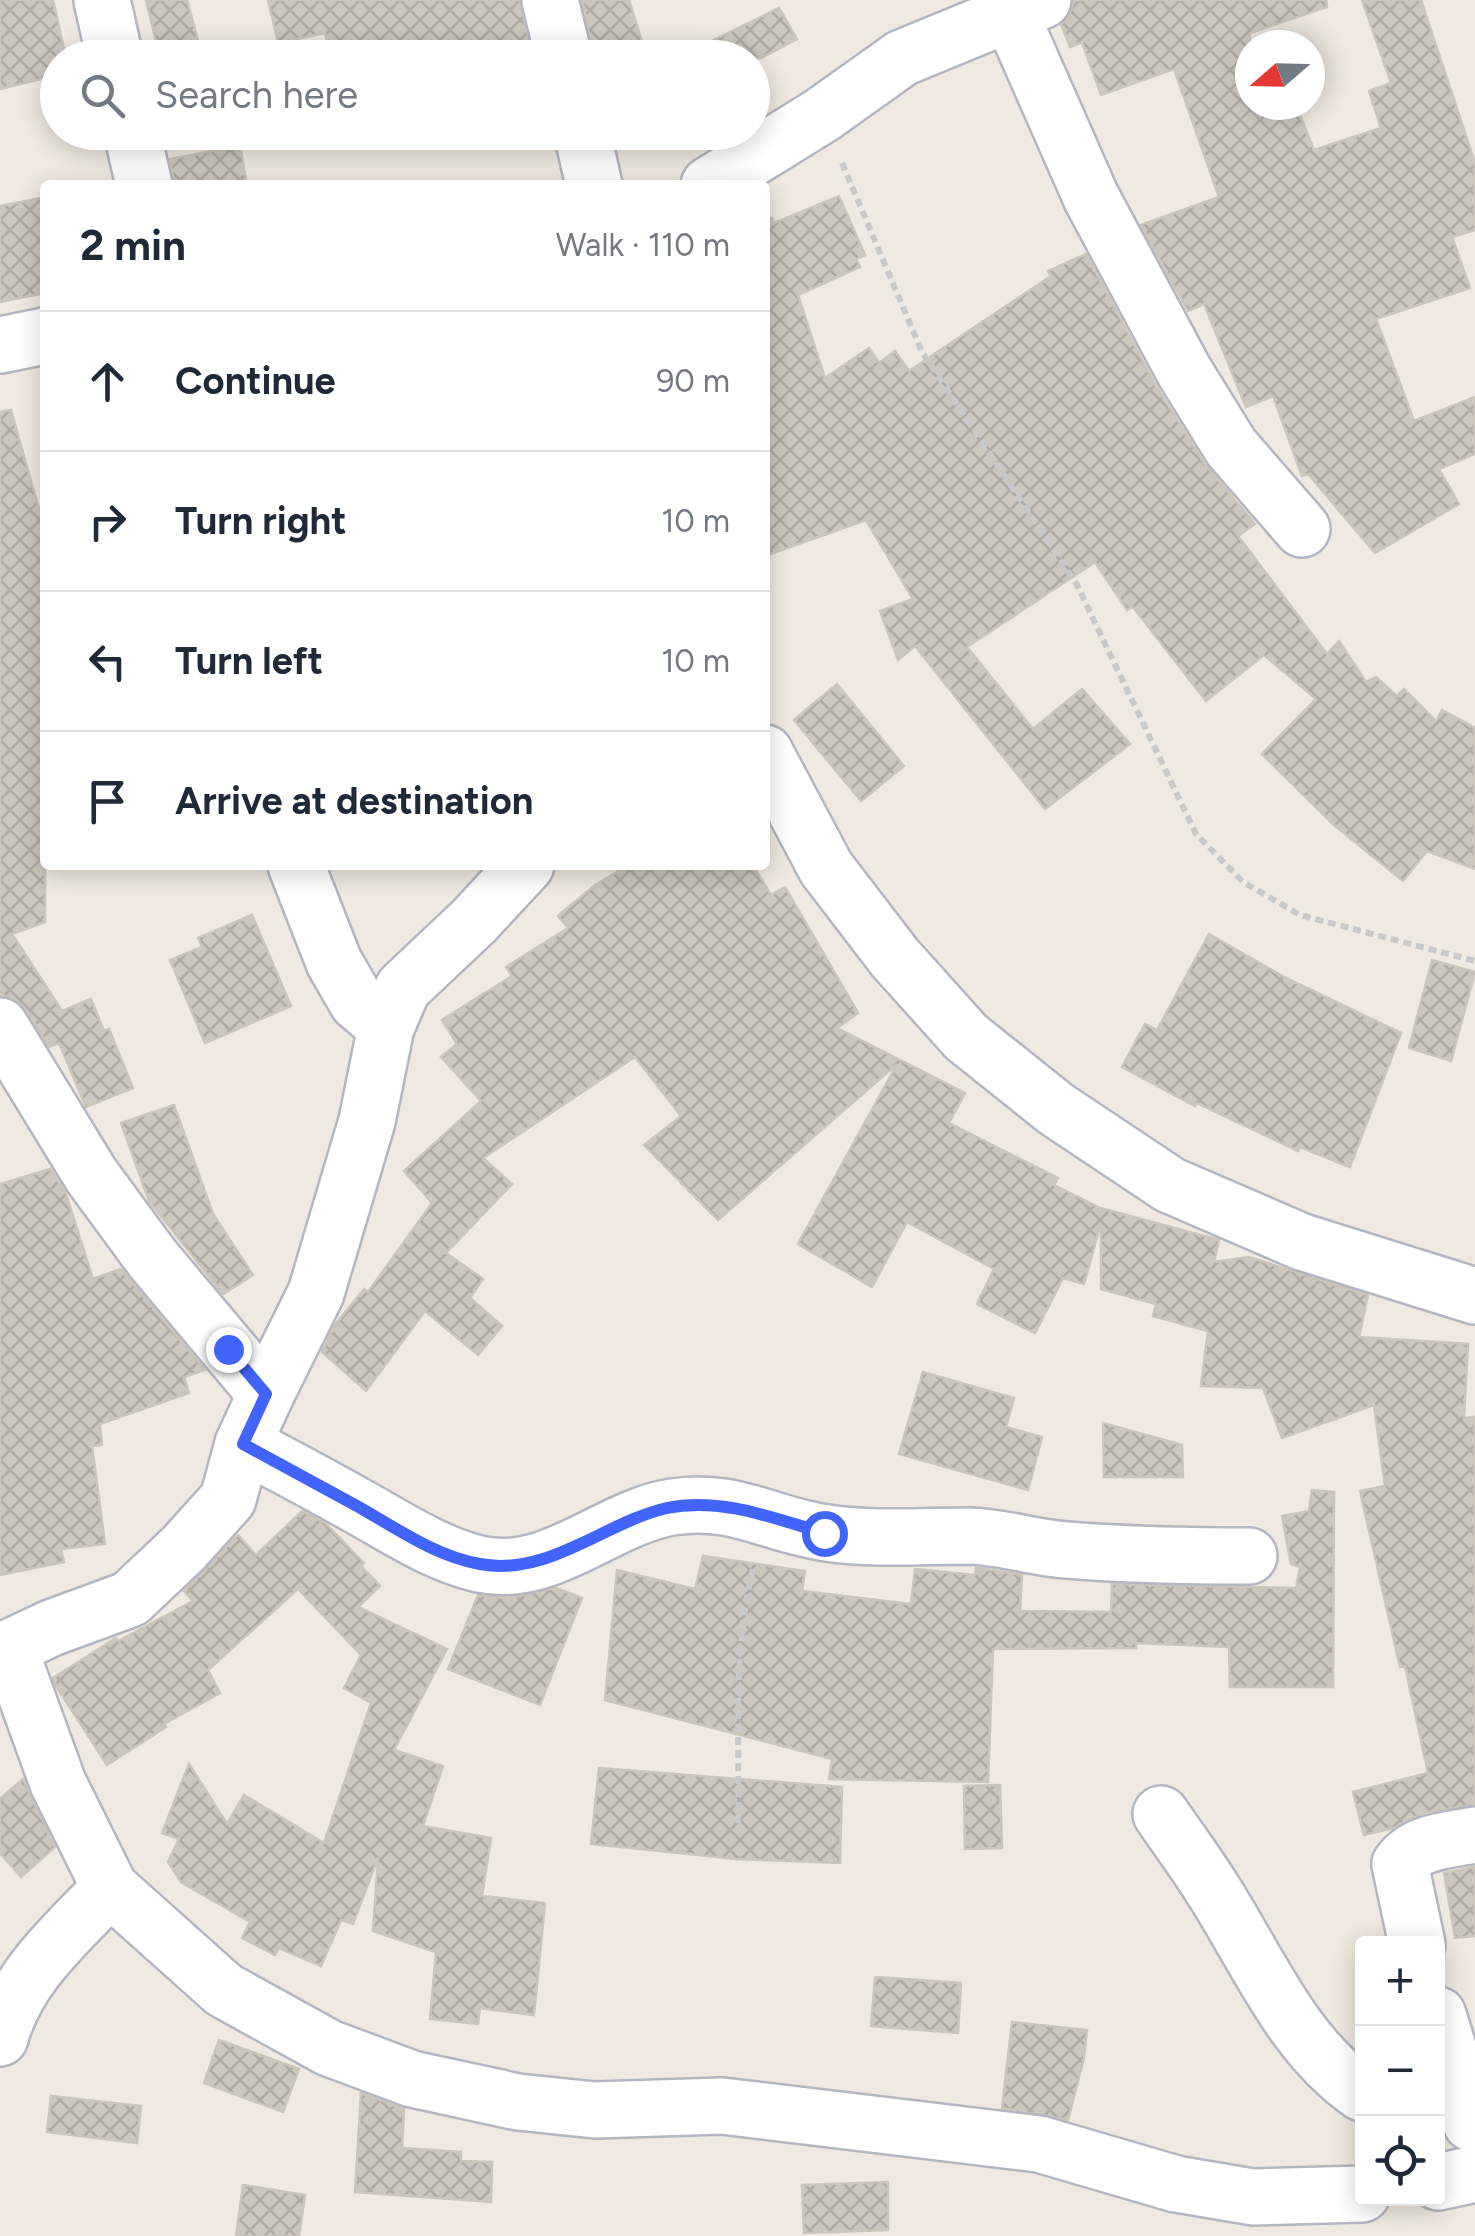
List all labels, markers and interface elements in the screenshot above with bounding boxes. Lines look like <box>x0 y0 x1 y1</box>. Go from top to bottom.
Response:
north arrow <box>1235 30 1325 120</box>
search box <box>40 40 770 150</box>
icon: search <box>75 68 130 123</box>
text: Search here <box>155 72 358 118</box>
text: 2 min <box>80 220 186 271</box>
text: Walk · 110 m <box>556 226 730 264</box>
icon: ahead <box>80 354 135 409</box>
text: Continue <box>175 358 336 404</box>
text: 90 m <box>656 362 730 400</box>
icon: right <box>80 494 135 549</box>
text: Turn right <box>175 498 347 544</box>
text: 10 m <box>661 502 730 540</box>
icon: left <box>80 634 135 689</box>
text: Turn left <box>175 638 323 684</box>
text: 10 m <box>661 642 730 680</box>
icon: arrive <box>80 774 135 829</box>
text: Arrive at destination <box>175 778 533 824</box>
route end <box>206 1327 252 1373</box>
route start <box>802 1511 848 1557</box>
map controls <box>1355 1936 1445 2206</box>
button: + <box>1355 1936 1445 2026</box>
button: − <box>1355 2026 1445 2116</box>
button: locate <box>1355 2116 1445 2206</box>

